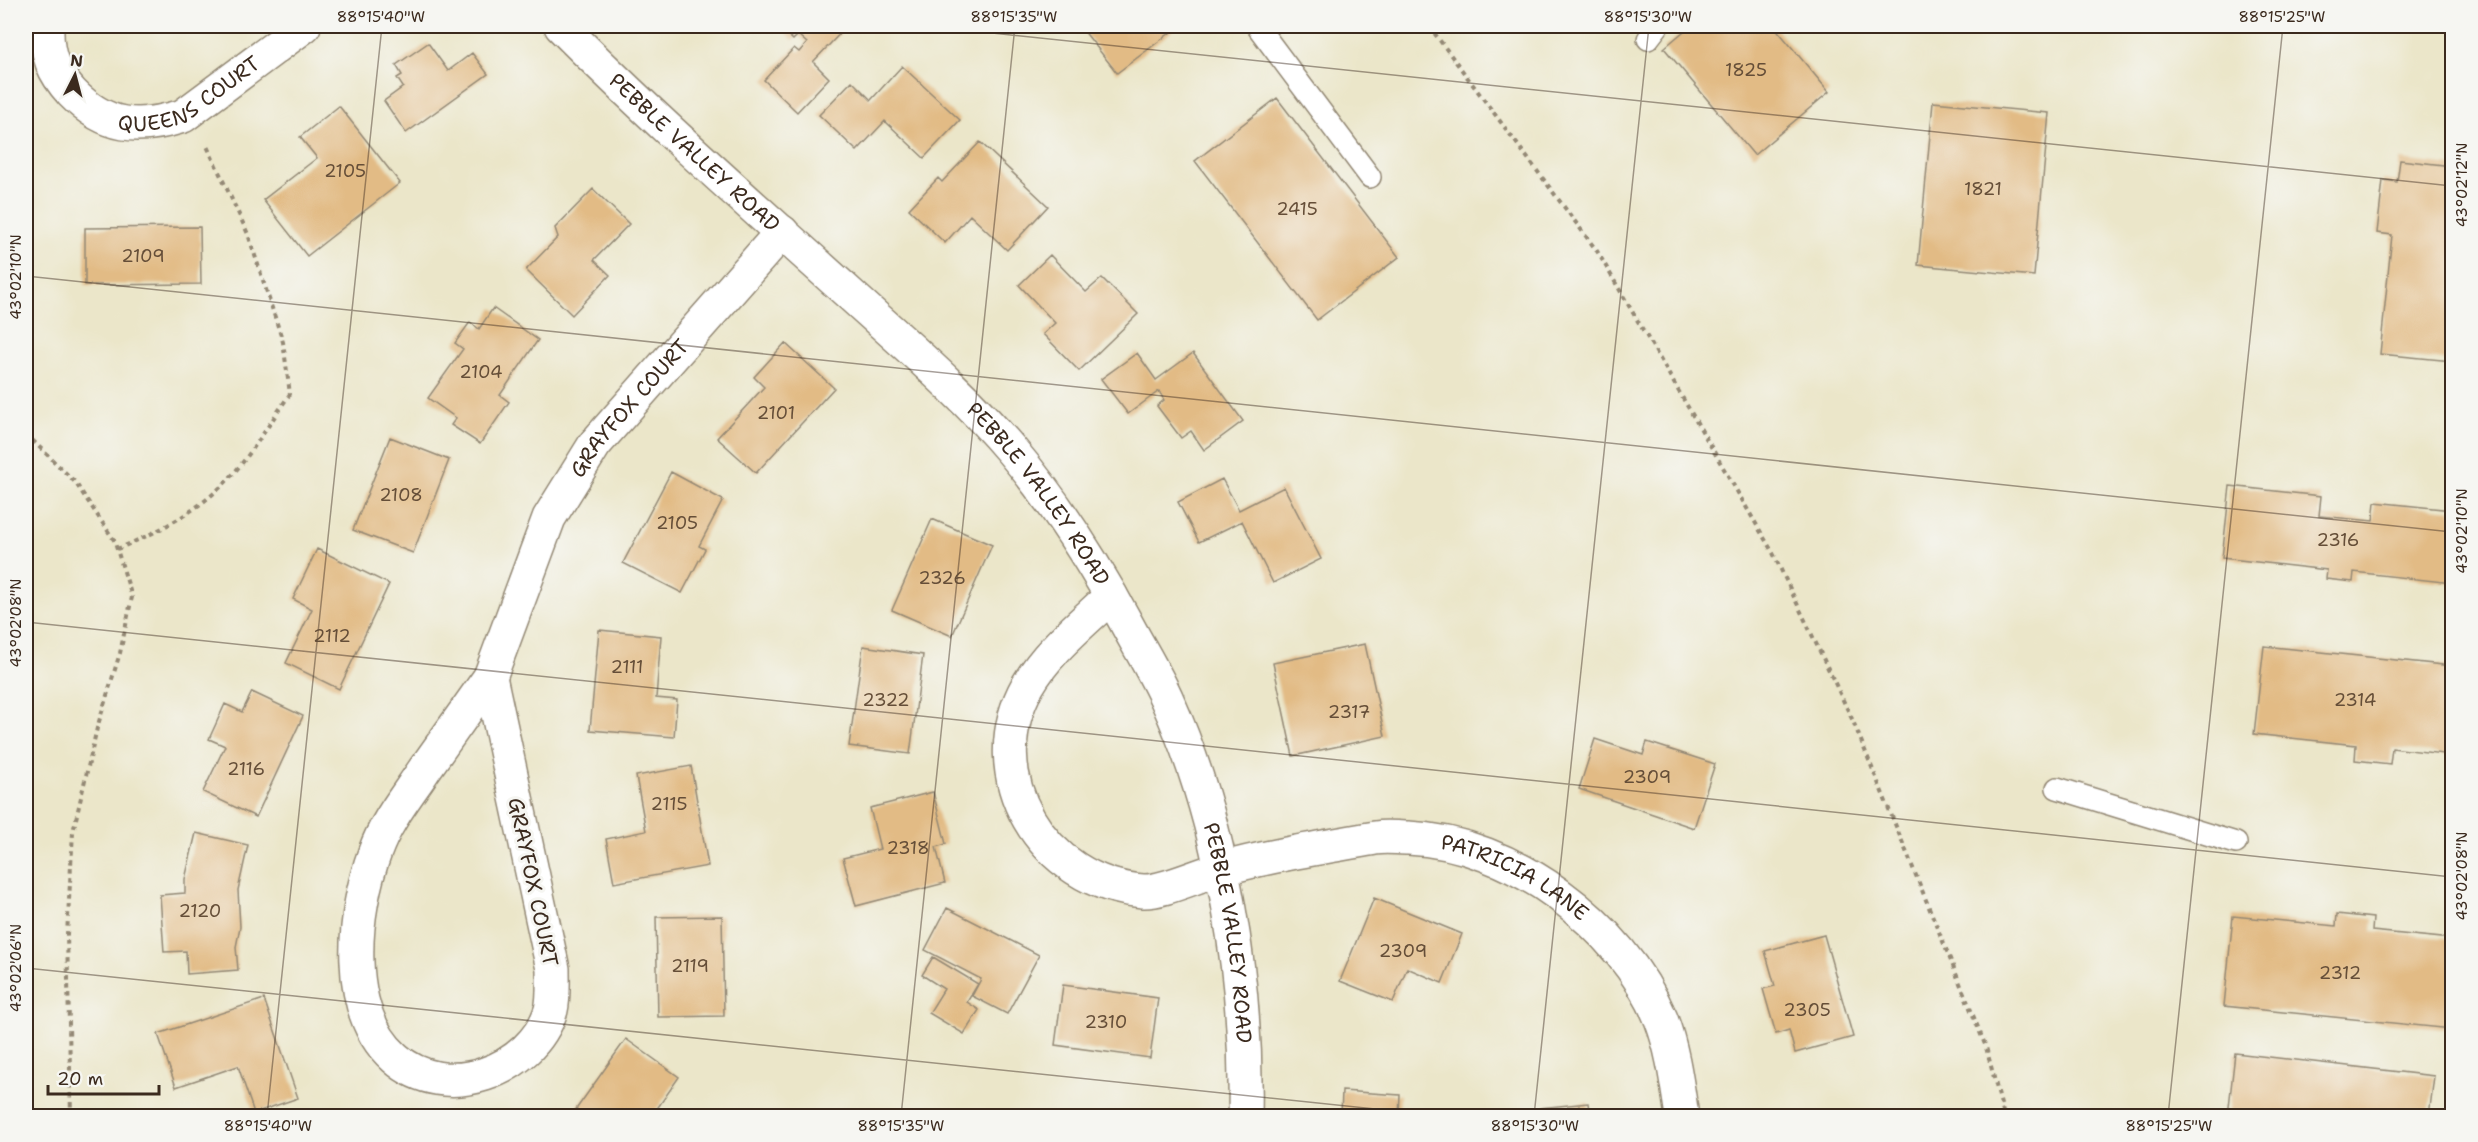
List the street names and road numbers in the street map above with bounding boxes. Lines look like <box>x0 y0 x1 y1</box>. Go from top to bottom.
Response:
street label: QUEENS COURT <box>116 50 266 138</box>
street label: PEBBLE VALLEY ROAD <box>603 67 786 238</box>
street label: GRAYFOX COURT <box>564 333 695 483</box>
street label: PEBBLE VALLEY ROAD <box>961 396 1116 591</box>
street label: GRAYFOX COURT <box>501 795 565 969</box>
street label: PEBBLE VALLEY ROAD <box>1197 820 1258 1044</box>
street label: PATRICIA LANE <box>1438 828 1595 927</box>

